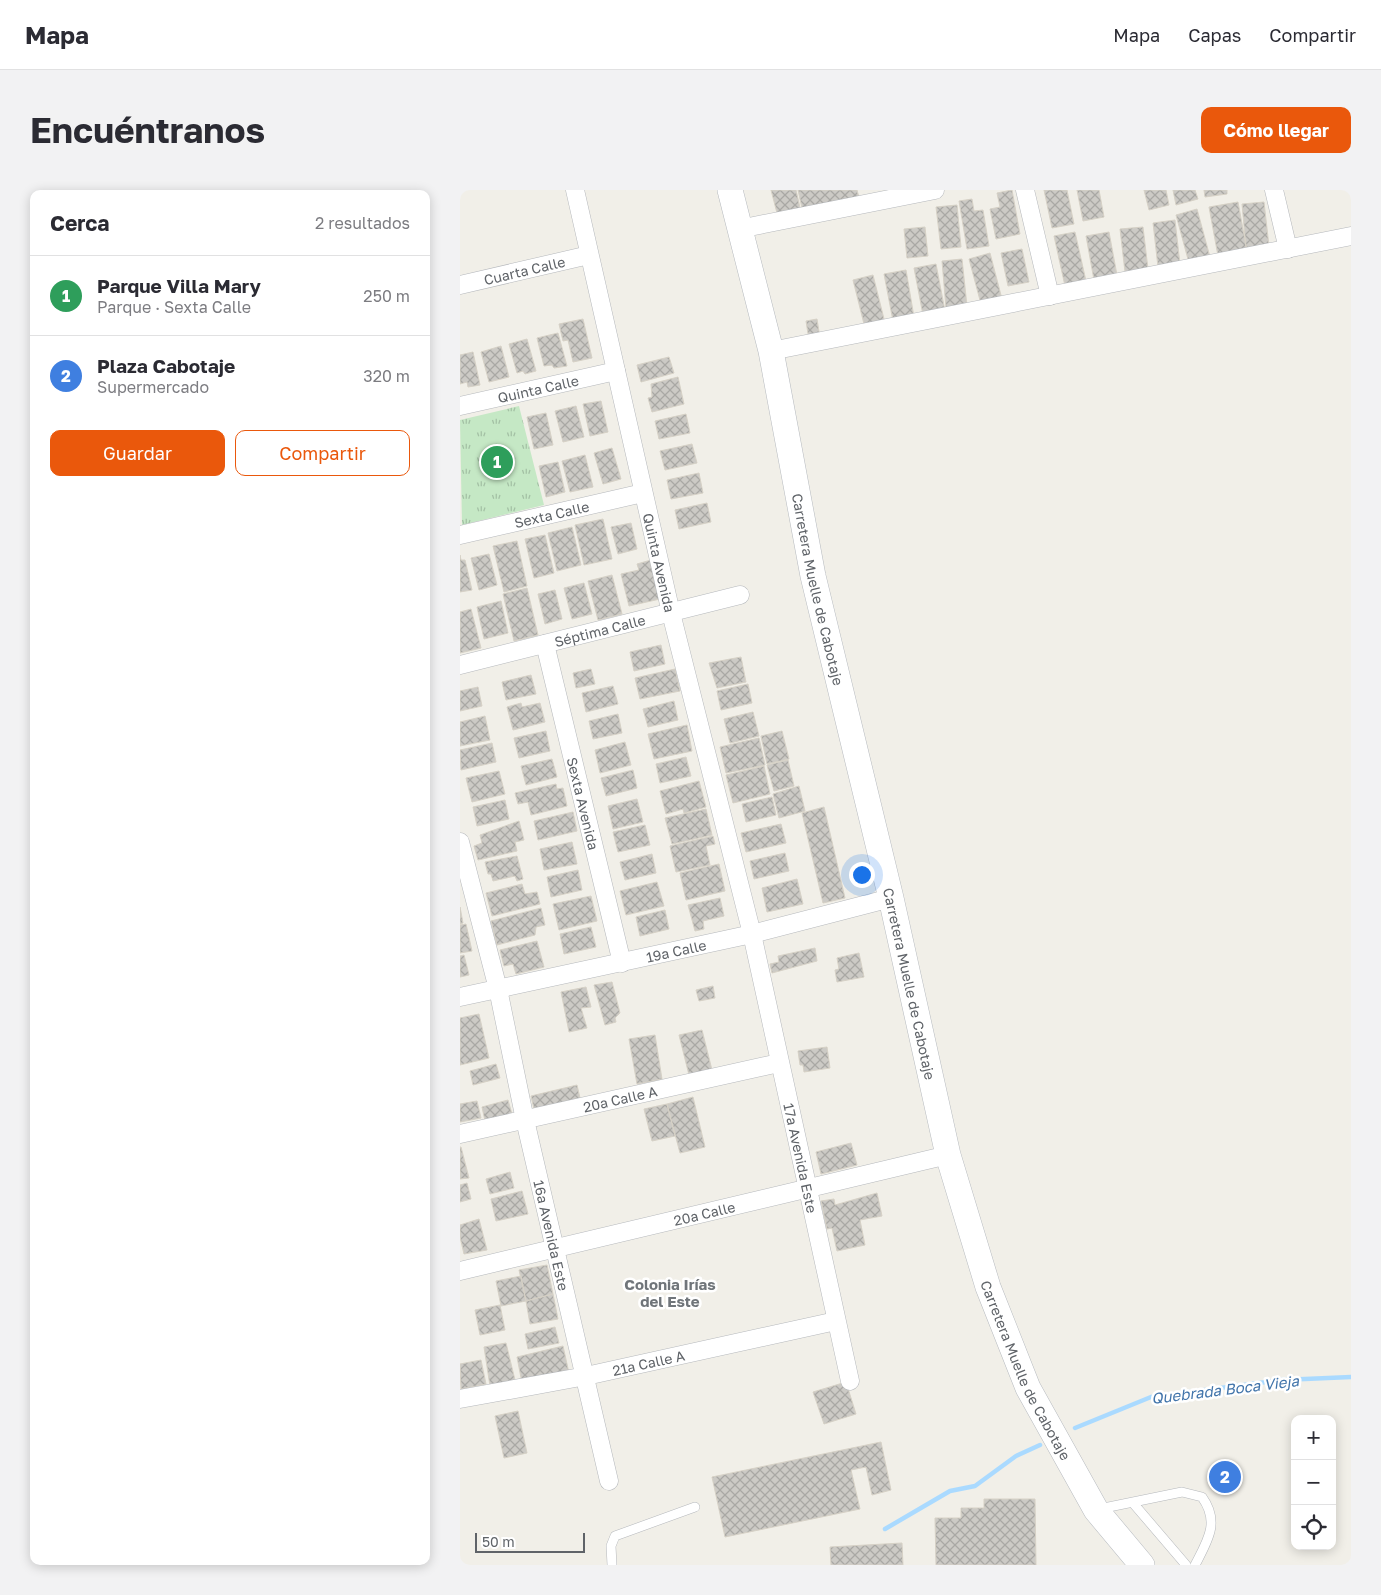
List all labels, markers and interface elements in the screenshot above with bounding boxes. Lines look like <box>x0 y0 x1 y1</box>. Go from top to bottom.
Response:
text: Mapa <box>25 20 89 49</box>
text: Mapa <box>1113 24 1160 46</box>
text: Capas <box>1188 24 1241 46</box>
text: Compartir <box>1269 24 1356 46</box>
button: Cómo llegar <box>1201 107 1351 153</box>
text: Encuéntranos <box>30 109 265 151</box>
text: Cerca <box>50 210 109 236</box>
text: 2 resultados <box>315 213 410 233</box>
street label: Cuarta Calle <box>482 252 567 288</box>
text: Parque Villa Mary <box>97 274 261 297</box>
text: 1 <box>62 286 70 306</box>
text: 250 m <box>363 286 410 306</box>
text: Parque · Sexta Calle <box>97 297 251 317</box>
text: Plaza Cabotaje <box>97 354 235 377</box>
text: 2 <box>61 366 71 386</box>
text: 320 m <box>363 366 410 386</box>
street label: Quinta Calle <box>496 371 580 406</box>
text: Supermercado <box>97 377 209 397</box>
button: Guardar <box>50 430 225 476</box>
button: Compartir <box>235 430 410 476</box>
pin: 1 <box>481 443 513 481</box>
street label: Carretera Muelle de Cabotaje <box>789 492 848 687</box>
street label: Sexta Calle <box>513 497 591 531</box>
street label: Quinta Avenida <box>640 511 679 614</box>
street label: Séptima Calle <box>552 611 647 650</box>
street label: Sexta Avenida <box>564 755 603 852</box>
your location <box>849 862 875 888</box>
street label: Carretera Muelle de Cabotaje <box>880 886 940 1081</box>
street label: 19a Calle <box>644 936 708 965</box>
street label: 20a Calle A <box>581 1082 659 1115</box>
street label: 17a Avenida Este <box>781 1101 821 1214</box>
street label: 16a Avenida Este <box>531 1178 573 1292</box>
street label: 20a Calle <box>672 1197 737 1228</box>
district label: Colonia Irías del Este <box>624 1275 716 1310</box>
street label: Carretera Muelle de Cabotaje <box>978 1278 1075 1463</box>
street label: 21a Calle A <box>611 1346 687 1378</box>
water label: Quebrada Boca Vieja <box>1150 1371 1300 1408</box>
map controls <box>1291 1415 1336 1550</box>
button: + <box>1291 1415 1336 1460</box>
pin: 2 <box>1209 1458 1241 1496</box>
button: − <box>1291 1460 1336 1505</box>
button: locate <box>1291 1505 1336 1550</box>
scale bar <box>475 1530 585 1553</box>
text: 50 m <box>482 1533 515 1550</box>

